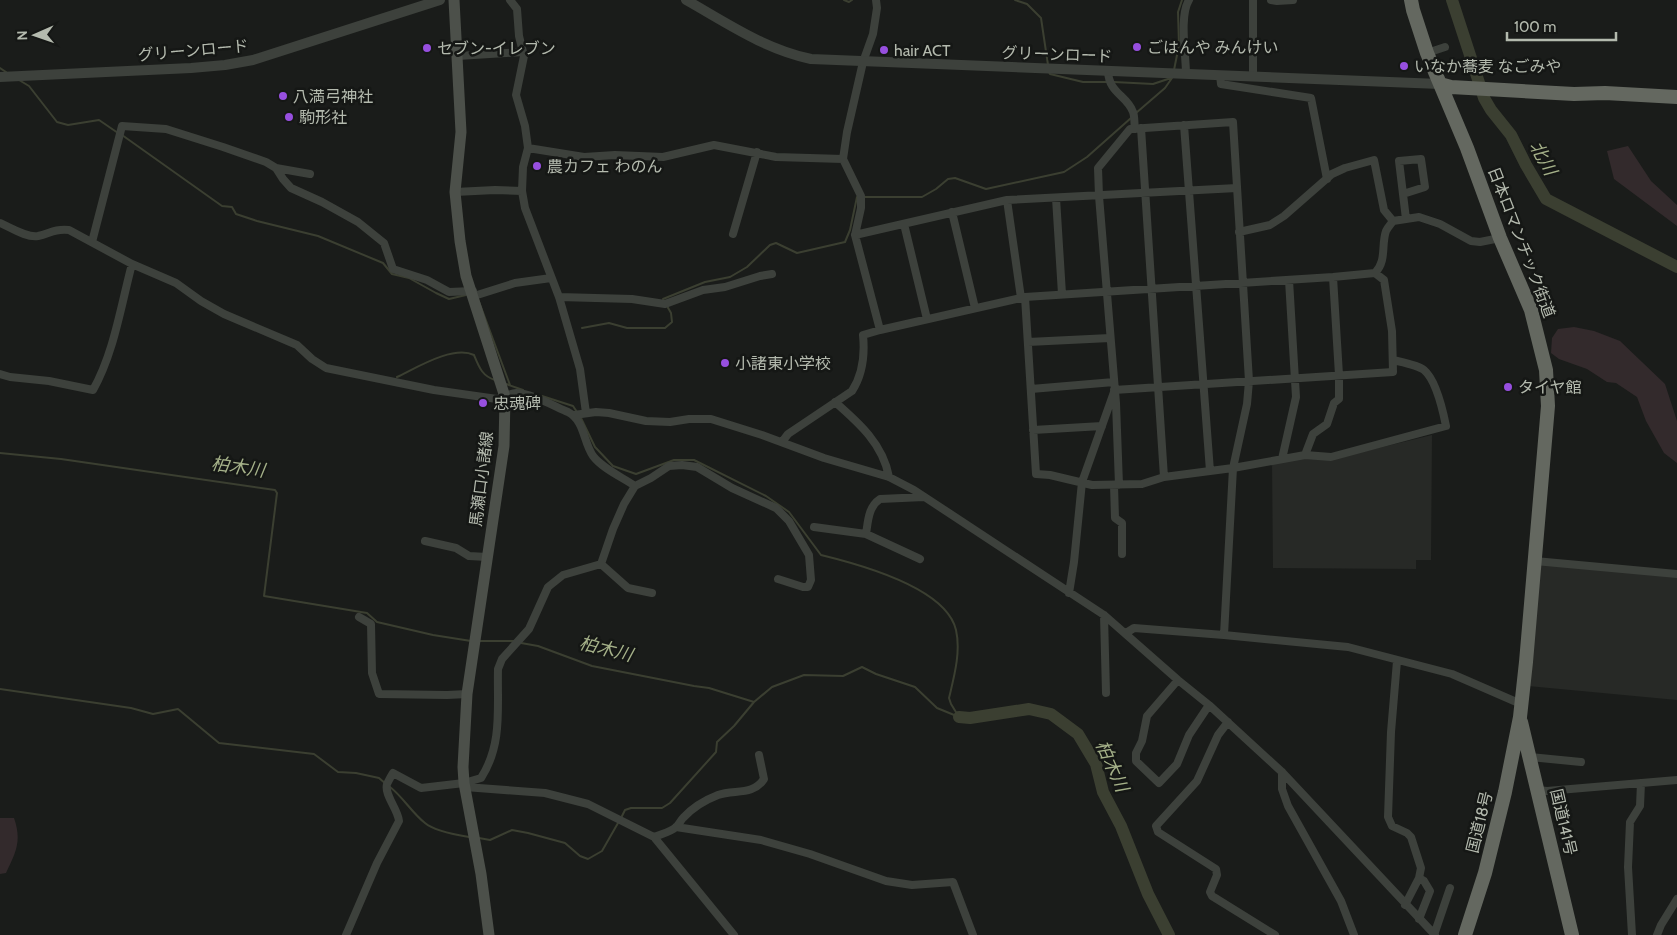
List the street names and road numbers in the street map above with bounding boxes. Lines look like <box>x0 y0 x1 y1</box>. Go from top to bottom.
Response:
street label: グリーンロード <box>137 36 249 65</box>
street label: グリーンロード <box>1001 43 1113 66</box>
street label: 日本ロマンチック街道 <box>1484 164 1559 320</box>
street label: 馬瀬口小諸線 <box>466 430 497 528</box>
street label: 国道141号 <box>1547 787 1580 857</box>
street label: 国道18号 <box>1463 789 1496 855</box>

